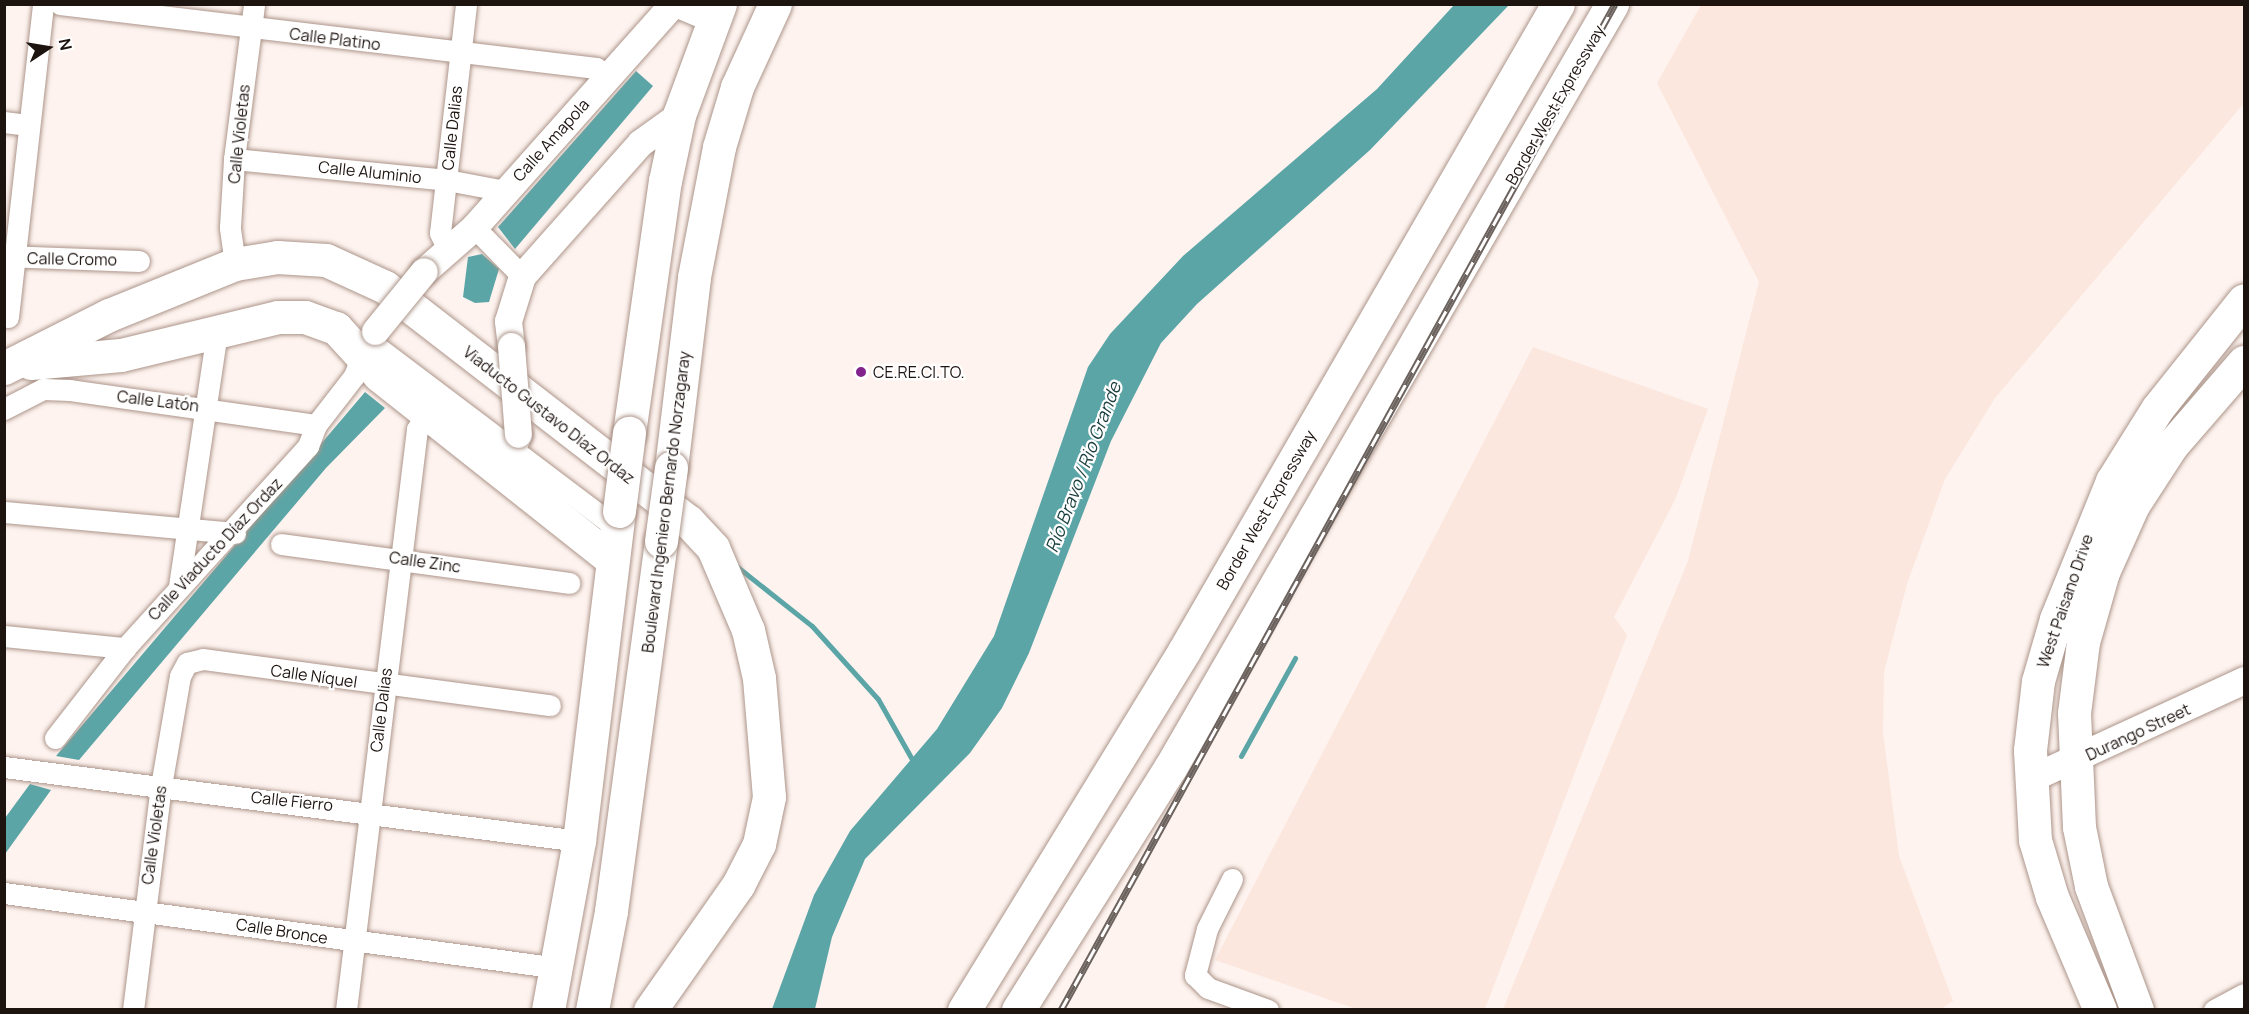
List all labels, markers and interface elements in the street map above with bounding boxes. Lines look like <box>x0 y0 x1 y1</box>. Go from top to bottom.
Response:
north arrow <box>18 18 78 78</box>
street label: Border West Expressway <box>1501 22 1609 188</box>
street label: Calle Platino <box>288 24 382 54</box>
text: N <box>54 36 78 52</box>
street label: Calle Violetas <box>224 83 254 185</box>
street label: Calle Dalias <box>438 85 466 171</box>
street label: Calle Amapola <box>509 95 593 185</box>
street label: Calle Aluminio <box>317 157 423 187</box>
street label: Calle Cromo <box>27 249 117 269</box>
street label: Viaducto Gustavo Díaz Ordaz <box>459 342 639 488</box>
street label: Boulevard Ingeniero Bernardo Norzagaray <box>638 350 694 654</box>
place label: CE.RE.CI.TO. <box>873 362 965 382</box>
marker: CE.RE.CI.TO. <box>854 365 868 379</box>
water label: Río Bravo / Rio Grande <box>1041 379 1125 555</box>
street label: Calle Latón <box>116 386 200 416</box>
street label: Border West Expressway <box>1212 427 1320 593</box>
street label: Calle Viaducto Díaz Ordaz <box>144 474 286 624</box>
street label: West Paisano Drive <box>2033 532 2097 670</box>
street label: Calle Zinc <box>388 547 462 577</box>
street label: Calle Níquel <box>270 660 358 692</box>
street label: Calle Dalias <box>366 667 396 753</box>
street label: Durango Street <box>2083 699 2193 765</box>
street label: Calle Violetas <box>138 784 170 886</box>
street label: Calle Fierro <box>250 787 334 815</box>
street label: Calle Bronce <box>235 914 329 948</box>

